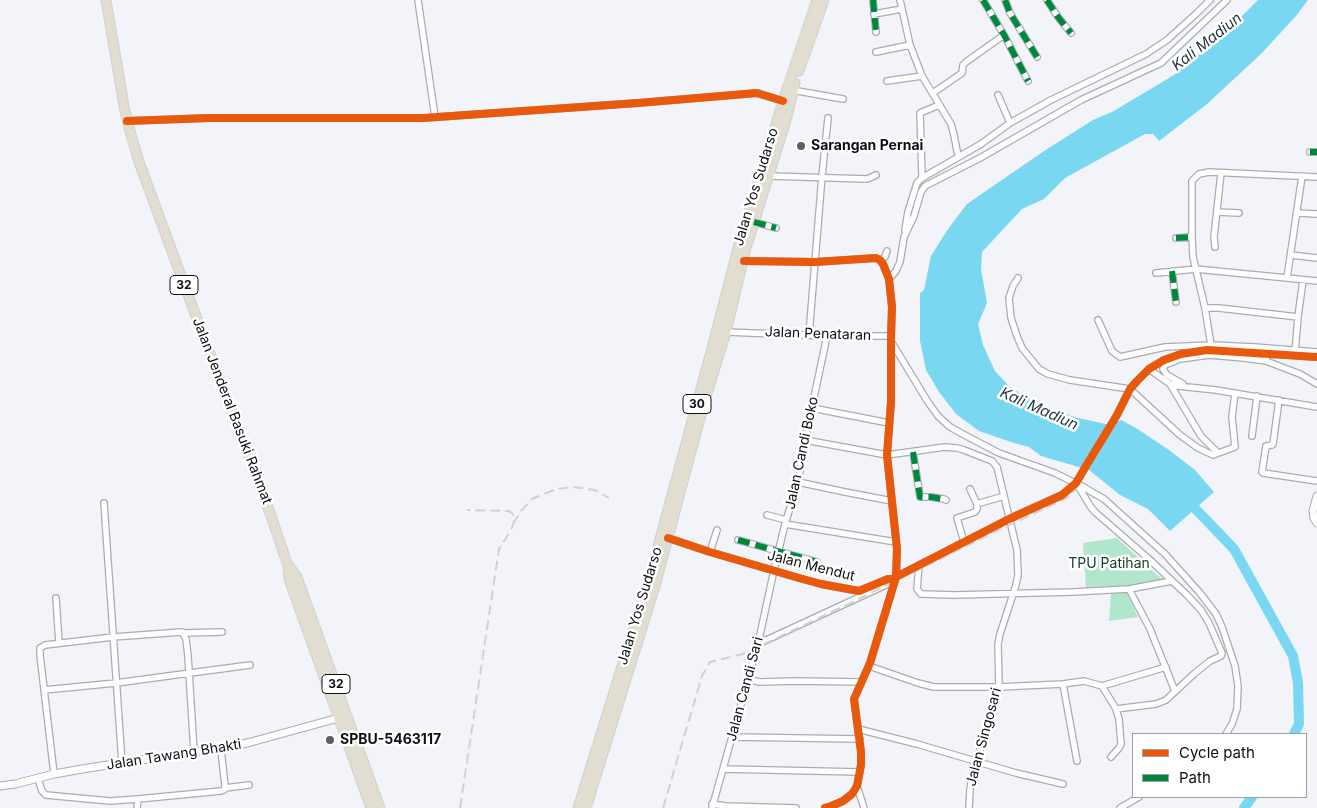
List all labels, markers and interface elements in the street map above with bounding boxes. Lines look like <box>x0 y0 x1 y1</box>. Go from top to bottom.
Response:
water label: Kali Madiun <box>1169 9 1245 75</box>
street label: Jalan Yos Sudarso <box>730 126 782 248</box>
place label: Sarangan Pernai <box>811 138 923 154</box>
marker: Sarangan Pernai <box>795 140 807 152</box>
road number: 32 <box>170 276 198 294</box>
street label: Jalan Jenderal Basuki Rahmat <box>189 315 275 507</box>
street label: Jalan Penataran <box>765 324 871 344</box>
water label: Kali Madiun <box>997 384 1081 434</box>
road number: 30 <box>683 394 711 414</box>
street label: Jalan Candi Boko <box>782 395 822 511</box>
street label: Jalan Yos Sudarso <box>614 545 666 667</box>
street label: Jalan Mendut <box>765 547 857 585</box>
park label: TPU Patihan <box>1068 556 1150 572</box>
street label: Jalan Candi Sari <box>723 635 767 743</box>
road number: 32 <box>322 674 350 694</box>
street label: Jalan Singosari <box>963 686 1005 788</box>
place label: SPBU-5463117 <box>340 732 441 748</box>
legend <box>1132 733 1307 798</box>
marker: SPBU-5463117 <box>324 734 336 746</box>
street label: Jalan Tawang Bhakti <box>105 736 243 774</box>
text: Cycle path <box>1179 743 1255 762</box>
text: Path <box>1179 768 1211 787</box>

